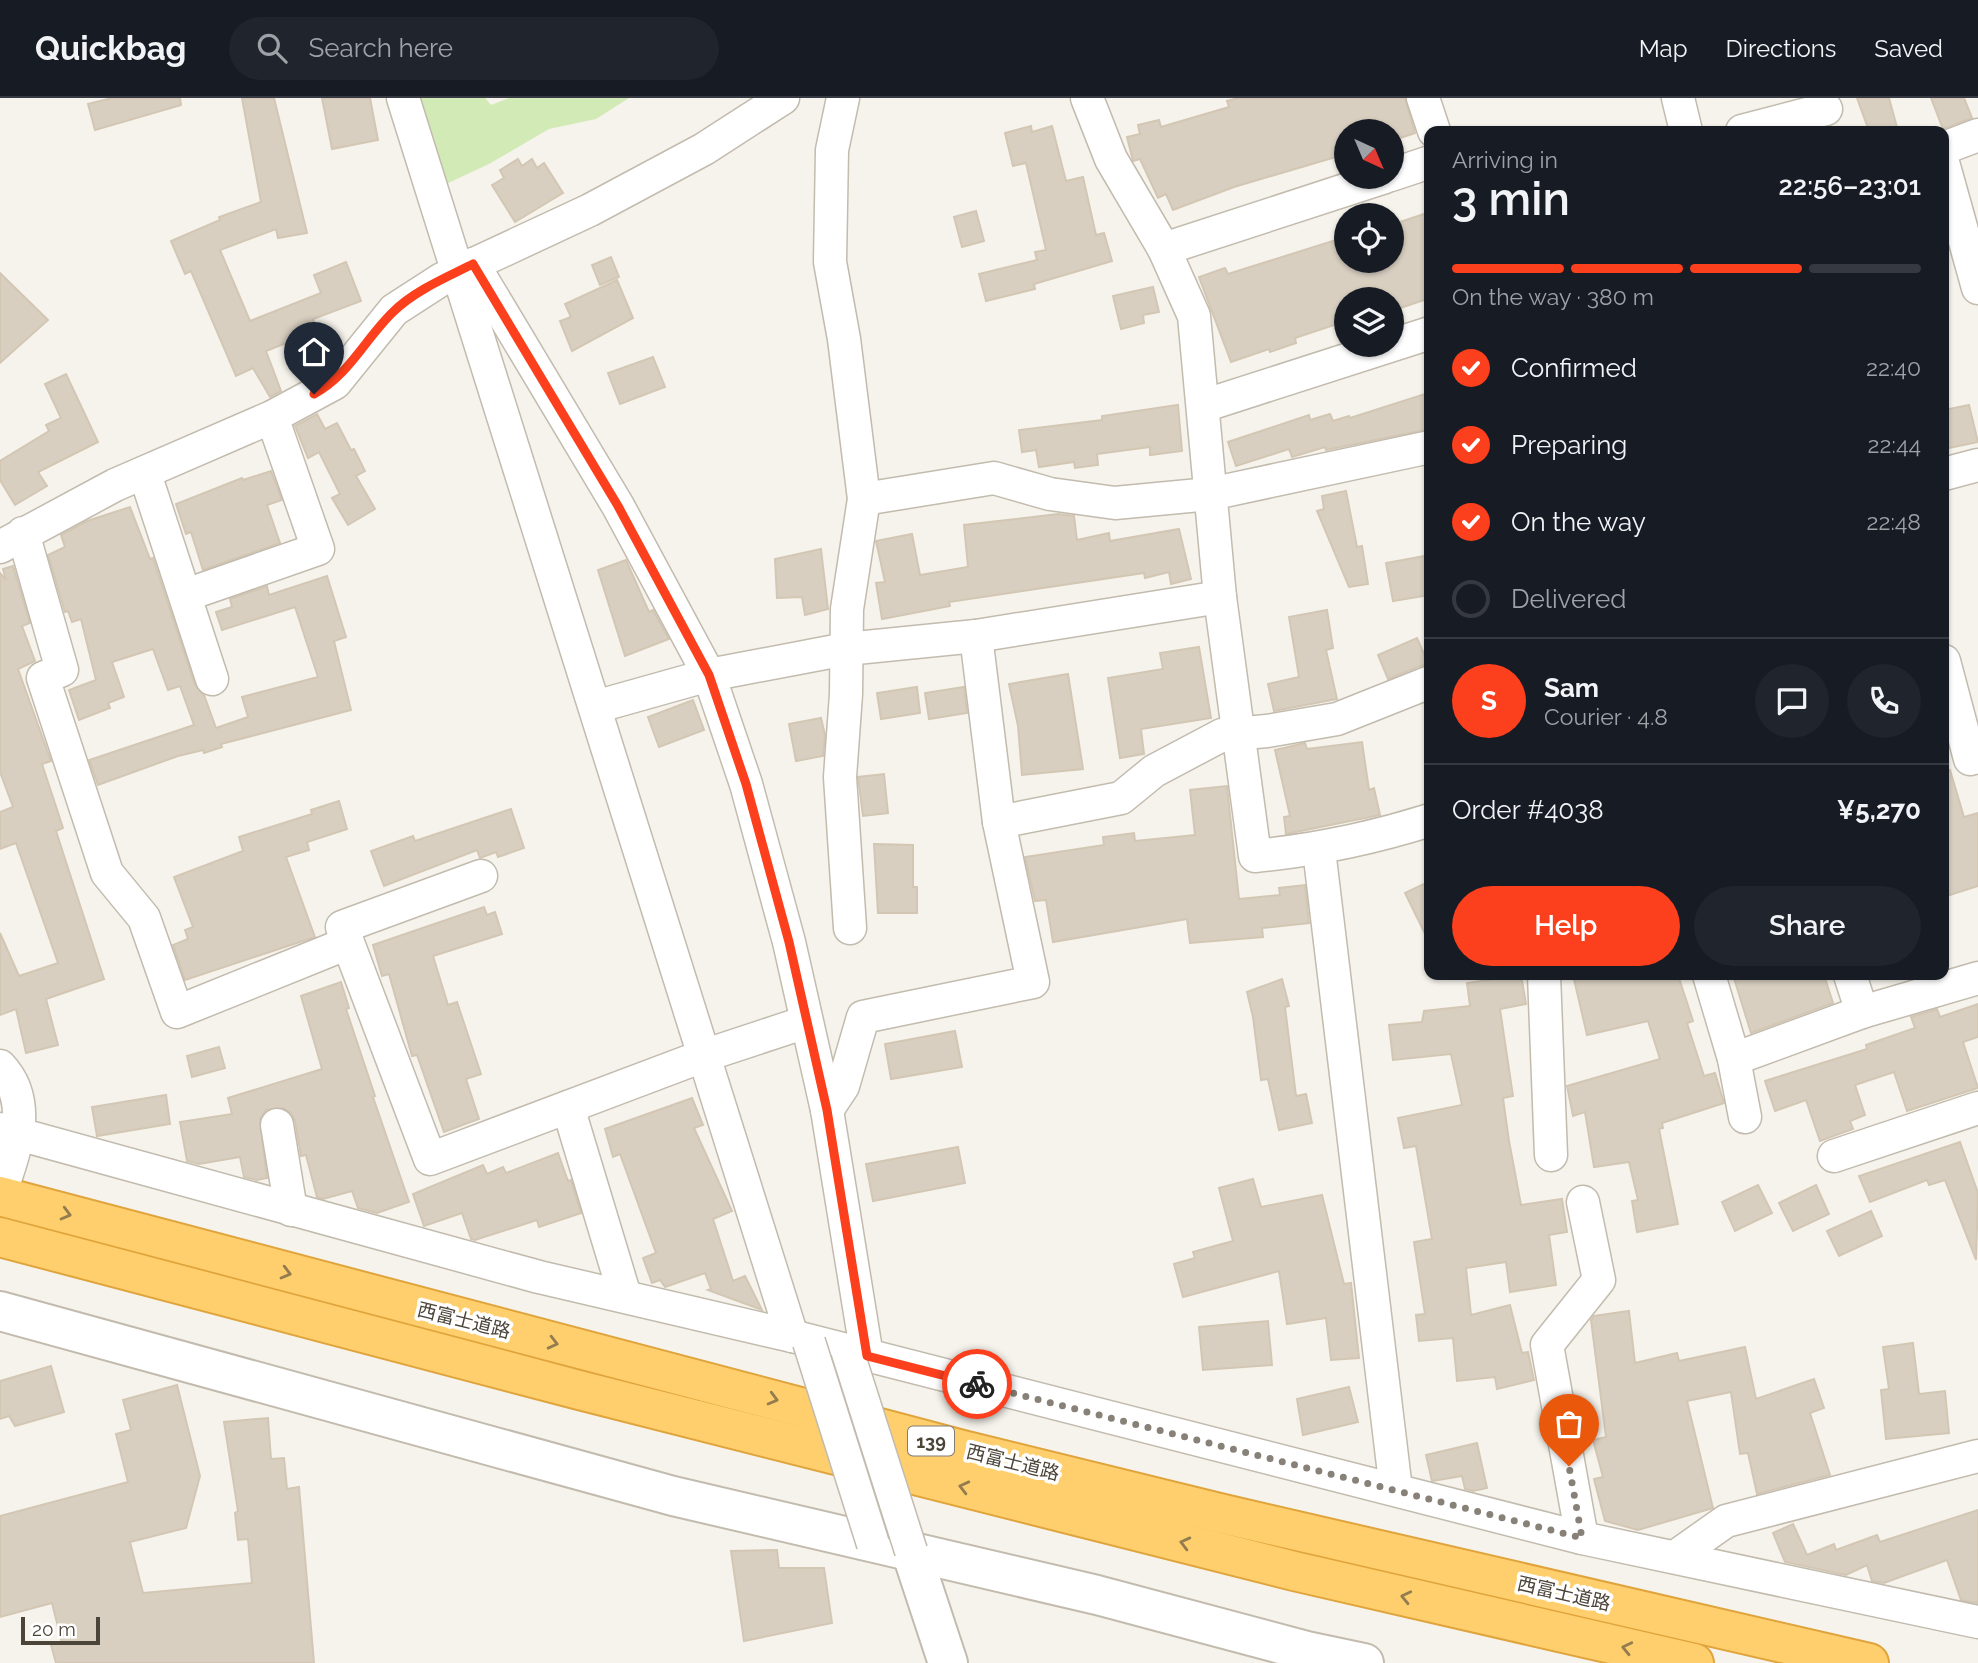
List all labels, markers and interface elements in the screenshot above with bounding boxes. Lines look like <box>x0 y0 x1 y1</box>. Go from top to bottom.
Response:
search box <box>229 17 719 80</box>
text: Quickbag <box>35 29 187 68</box>
icon: search <box>253 29 291 67</box>
text: Search here <box>309 33 453 63</box>
text: Map <box>1639 34 1688 63</box>
text: Directions <box>1726 34 1836 63</box>
text: Saved <box>1874 34 1943 63</box>
north arrow <box>1334 119 1404 189</box>
map controls <box>1334 119 1404 357</box>
text: Arriving in <box>1452 146 1558 173</box>
text: 22:56–23:01 <box>1779 171 1921 201</box>
text: 3 min <box>1452 172 1570 226</box>
button: locate <box>1334 203 1404 273</box>
text: On the way · 380 m <box>1452 283 1654 310</box>
button: layers <box>1334 287 1404 357</box>
pin <box>284 322 344 394</box>
icon: home <box>295 333 333 371</box>
icon: check <box>1452 349 1490 387</box>
text: Confirmed <box>1511 353 1637 383</box>
text: 22:40 <box>1866 354 1921 381</box>
icon: check <box>1452 426 1490 464</box>
text: Preparing <box>1511 430 1627 460</box>
text: 22:44 <box>1868 431 1921 458</box>
icon: check <box>1452 503 1490 541</box>
text: On the way <box>1511 507 1646 537</box>
text: 22:48 <box>1867 508 1921 535</box>
text: Delivered <box>1511 584 1626 614</box>
button: chat <box>1755 664 1829 738</box>
button: phone <box>1847 664 1921 738</box>
text: Sam <box>1544 673 1599 703</box>
text: S <box>1481 686 1497 716</box>
text: Courier · 4.8 <box>1544 703 1668 730</box>
text: Order #4038 <box>1452 795 1604 825</box>
text: ¥5,270 <box>1837 795 1921 825</box>
button: Help <box>1452 886 1680 966</box>
button: Share <box>1694 886 1921 966</box>
one-way arrow <box>60 1206 72 1220</box>
one-way arrow <box>279 1265 291 1279</box>
street label: 西富士道路 <box>415 1298 513 1342</box>
one-way arrow <box>547 1335 559 1349</box>
courier <box>942 1349 1012 1419</box>
icon: bike <box>958 1365 996 1403</box>
one-way arrow <box>767 1391 779 1406</box>
pin <box>1539 1394 1599 1466</box>
icon: bag <box>1550 1405 1588 1443</box>
road number: 139 <box>908 1426 954 1456</box>
street label: 西富士道路 <box>964 1440 1062 1484</box>
one-way arrow <box>958 1481 970 1495</box>
one-way arrow <box>1179 1537 1191 1551</box>
street label: 西富士道路 <box>1515 1572 1613 1614</box>
one-way arrow <box>1400 1591 1412 1605</box>
scale bar <box>21 1614 100 1646</box>
text: 20 m <box>32 1618 76 1640</box>
one-way arrow <box>1621 1642 1633 1656</box>

